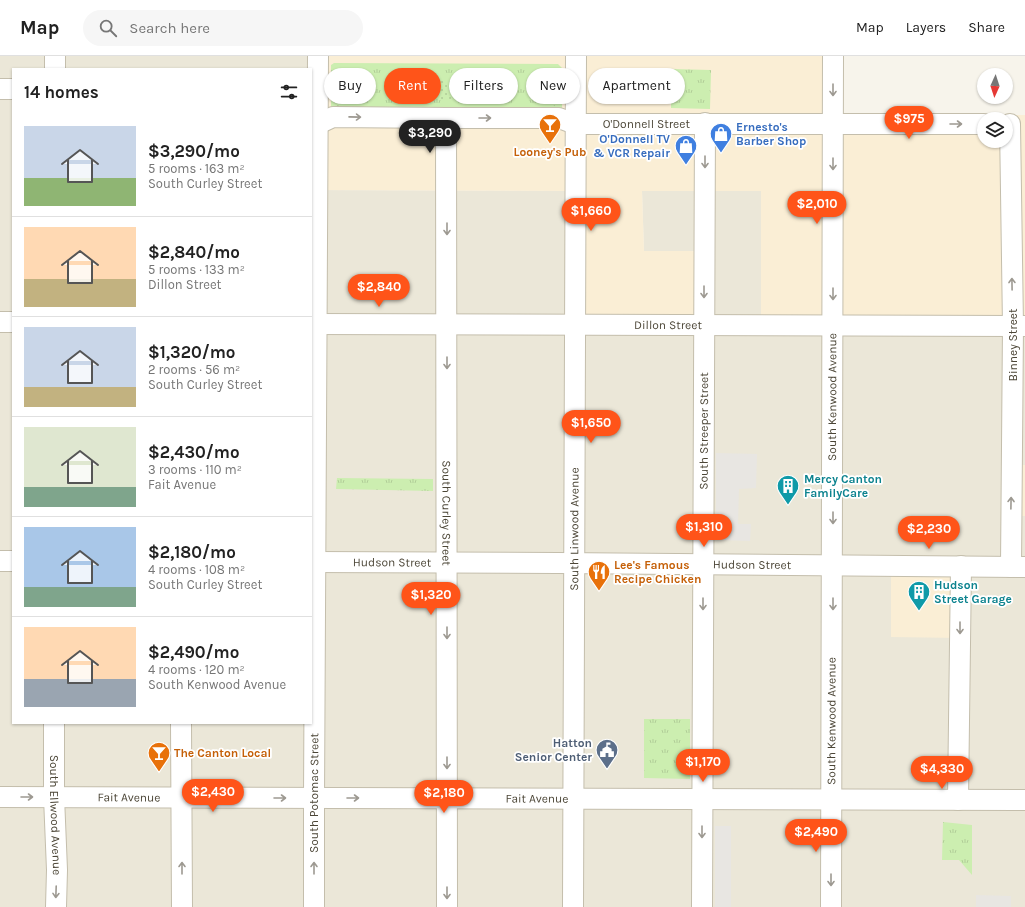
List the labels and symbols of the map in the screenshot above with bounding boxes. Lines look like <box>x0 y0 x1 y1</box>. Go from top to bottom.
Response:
north arrow <box>977 68 1013 104</box>
one-way arrow <box>829 83 837 96</box>
pin: $975 <box>885 106 933 140</box>
bar icon: Looney's Pub <box>537 112 563 145</box>
one-way arrow <box>348 113 361 121</box>
one-way arrow <box>478 114 491 122</box>
street label: O'Donnell Street <box>603 117 690 131</box>
pin: $3,290 <box>397 120 463 154</box>
place label: Ernesto's Barber Shop <box>736 120 806 148</box>
one-way arrow <box>949 120 962 128</box>
shop icon: Ernesto's Barber Shop <box>708 121 734 154</box>
place label: O'Donnell TV & VCR Repair <box>593 132 671 160</box>
shop icon: O'Donnell TV & VCR Repair <box>673 133 699 166</box>
place label: Looney's Pub <box>514 145 586 159</box>
one-way arrow <box>701 155 709 168</box>
one-way arrow <box>829 157 837 170</box>
pin: $2,010 <box>784 191 850 225</box>
pin: $1,660 <box>558 198 624 232</box>
one-way arrow <box>443 222 451 235</box>
pin: $2,840 <box>346 274 412 308</box>
one-way arrow <box>1008 278 1016 291</box>
one-way arrow <box>700 285 708 298</box>
one-way arrow <box>829 287 837 300</box>
street label: Binney Street <box>1006 308 1020 382</box>
street label: Dillon Street <box>634 318 702 332</box>
street label: South Kenwood Avenue <box>825 333 839 461</box>
one-way arrow <box>443 356 451 369</box>
street label: South Streeper Street <box>697 372 711 490</box>
pin: $1,650 <box>558 410 624 444</box>
street label: South Curley Street <box>439 460 454 566</box>
street label: South Linwood Avenue <box>567 467 582 591</box>
place label: Mercy Canton FamilyCare <box>804 472 882 500</box>
building icon: Mercy Canton FamilyCare <box>775 473 801 506</box>
one-way arrow <box>1007 497 1015 510</box>
one-way arrow <box>829 511 837 524</box>
pin: $1,310 <box>671 514 737 548</box>
pin: $2,230 <box>896 516 962 550</box>
street label: Hudson Street <box>353 555 432 569</box>
street label: Hudson Street <box>713 557 792 572</box>
place label: Lee's Famous Recipe Chicken <box>614 558 701 586</box>
restaurant icon: Lee's Famous Recipe Chicken <box>586 559 612 592</box>
place label: Hudson Street Garage <box>934 578 1012 606</box>
building icon: Hudson Street Garage <box>906 579 932 612</box>
pin: $1,320 <box>398 582 464 616</box>
one-way arrow <box>699 597 707 610</box>
one-way arrow <box>829 597 837 610</box>
one-way arrow <box>956 621 964 634</box>
one-way arrow <box>443 626 451 639</box>
street label: South Kenwood Avenue <box>824 657 839 785</box>
street label: South Potomac Street <box>307 733 321 853</box>
place label: Hatton Senior Center <box>515 736 592 764</box>
public building icon: Hatton Senior Center <box>594 737 620 770</box>
bar icon: The Canton Local <box>146 740 172 773</box>
place label: The Canton Local <box>174 746 271 760</box>
pin: $1,170 <box>670 749 736 783</box>
street label: South Ellwood Avenue <box>47 755 64 875</box>
one-way arrow <box>443 756 451 769</box>
pin: $4,330 <box>909 756 975 790</box>
pin: $2,430 <box>180 779 246 813</box>
pin: $2,180 <box>411 780 477 814</box>
street label: Fait Avenue <box>97 790 161 804</box>
street label: Fait Avenue <box>505 791 569 806</box>
one-way arrow <box>20 793 33 801</box>
one-way arrow <box>273 794 286 802</box>
one-way arrow <box>346 794 359 802</box>
pin: $2,490 <box>783 819 849 853</box>
one-way arrow <box>698 825 706 838</box>
one-way arrow <box>178 862 186 875</box>
one-way arrow <box>310 862 318 875</box>
one-way arrow <box>827 873 835 886</box>
one-way arrow <box>52 885 60 898</box>
one-way arrow <box>443 886 451 899</box>

